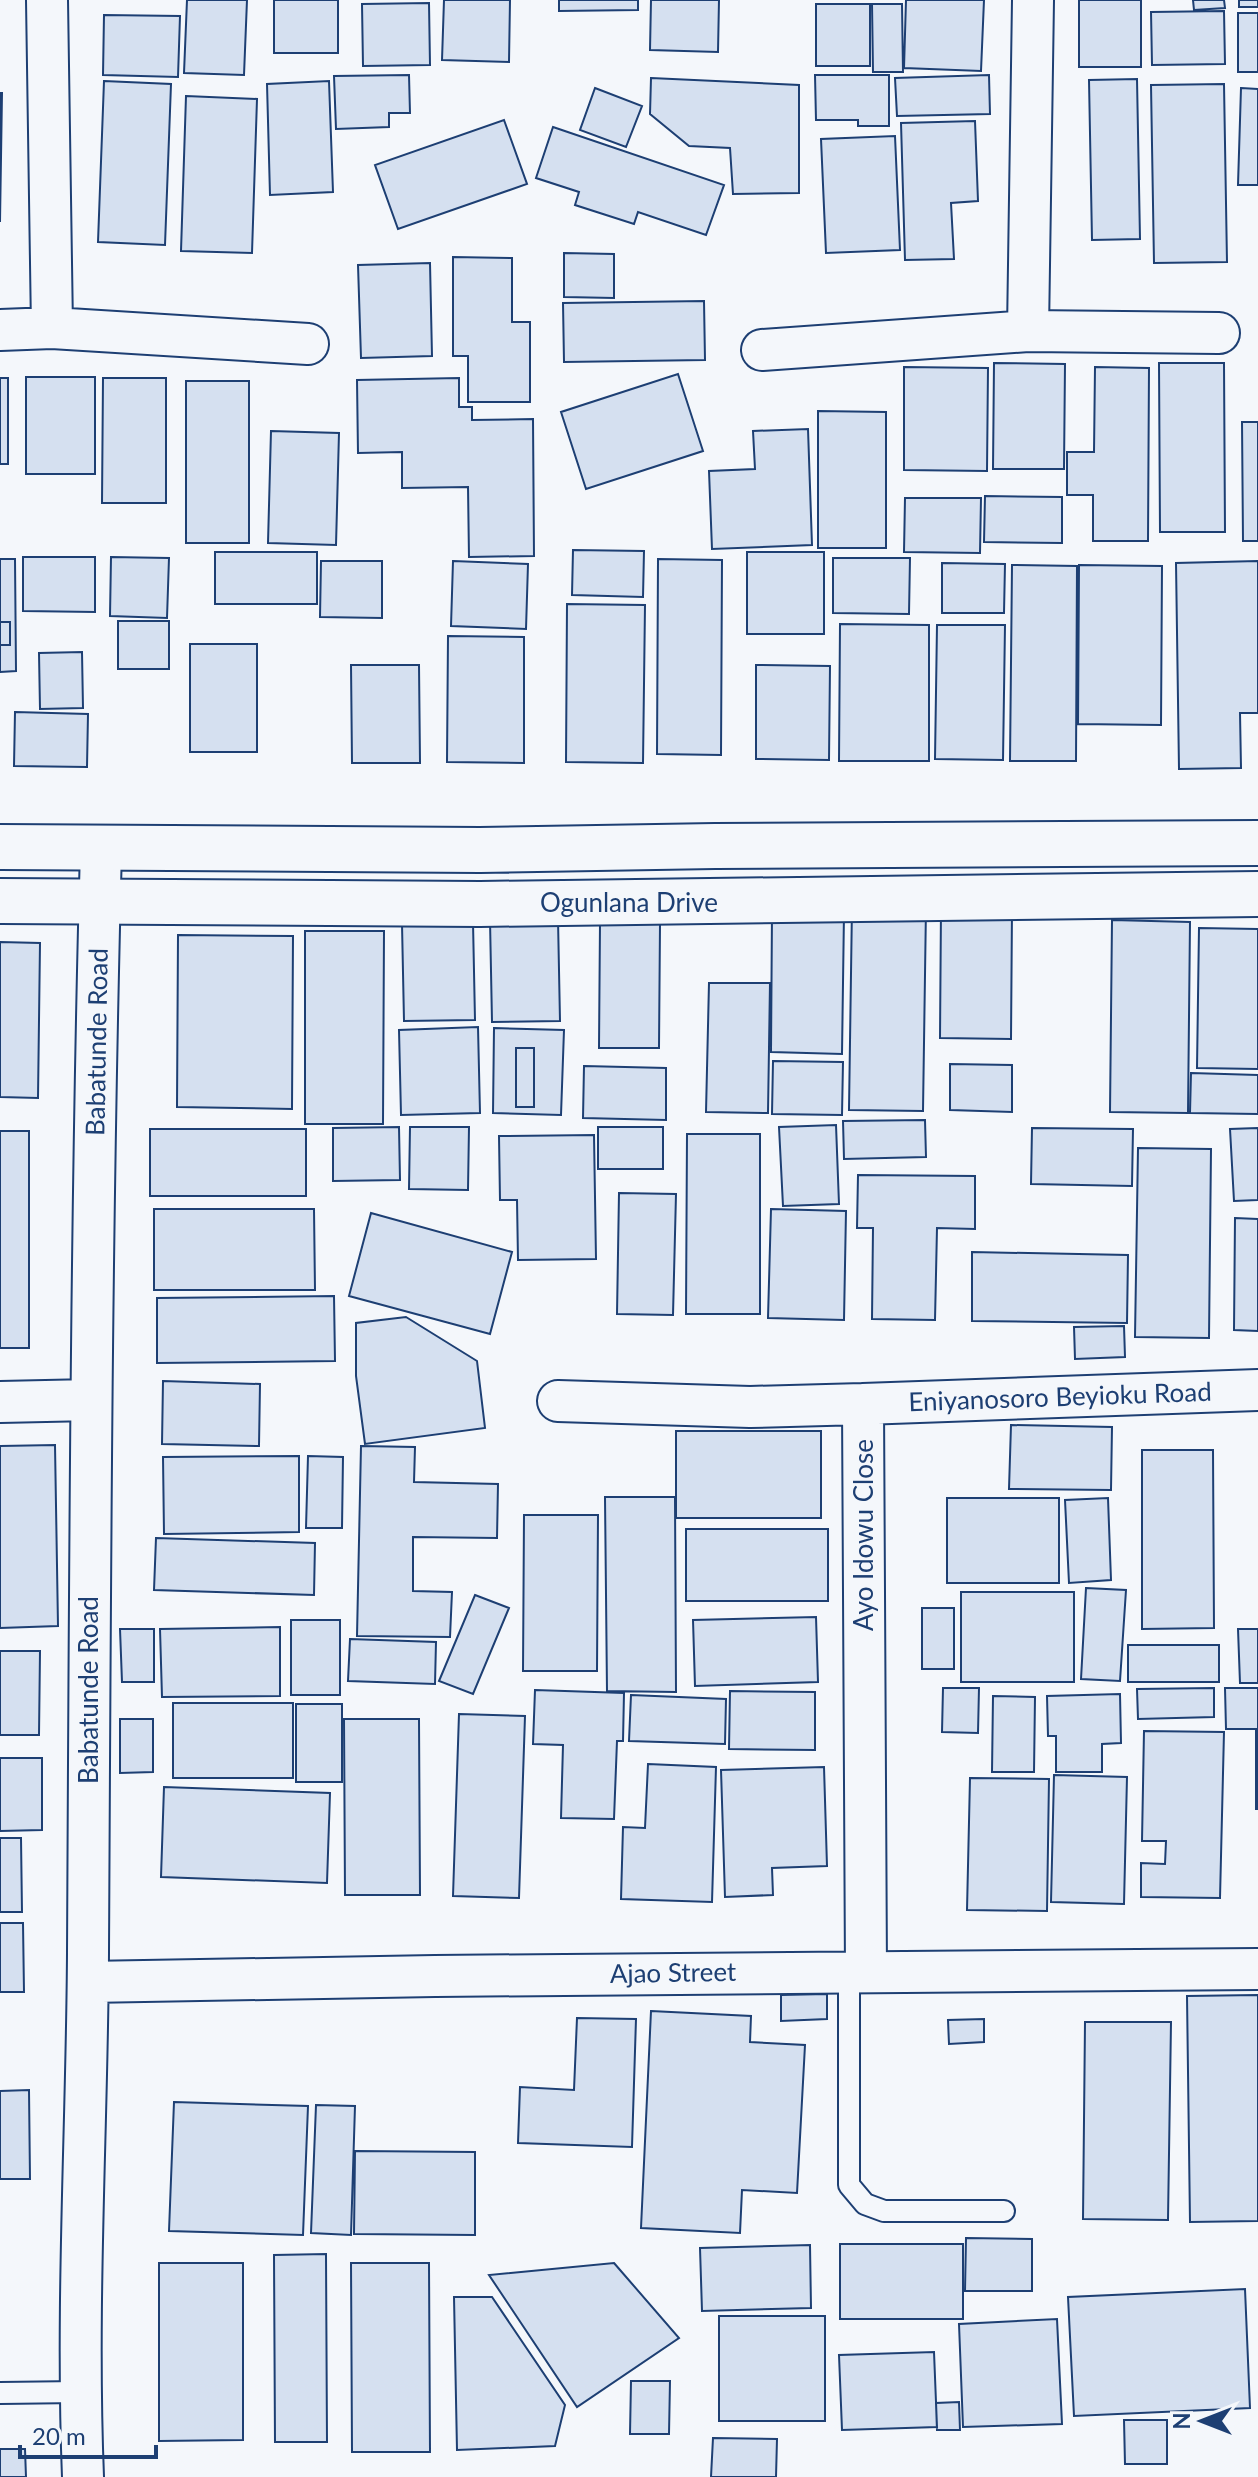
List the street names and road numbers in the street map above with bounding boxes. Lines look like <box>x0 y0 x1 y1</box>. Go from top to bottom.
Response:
street label: Ogunlana Drive <box>540 886 718 918</box>
street label: Babatunde Road <box>78 948 114 1136</box>
street label: Eniyanosoro Beyioku Road <box>908 1375 1212 1417</box>
street label: Ayo Idowu Close <box>847 1439 879 1631</box>
street label: Babatunde Road <box>72 1596 104 1784</box>
street label: Ajao Street <box>609 1955 737 1989</box>

